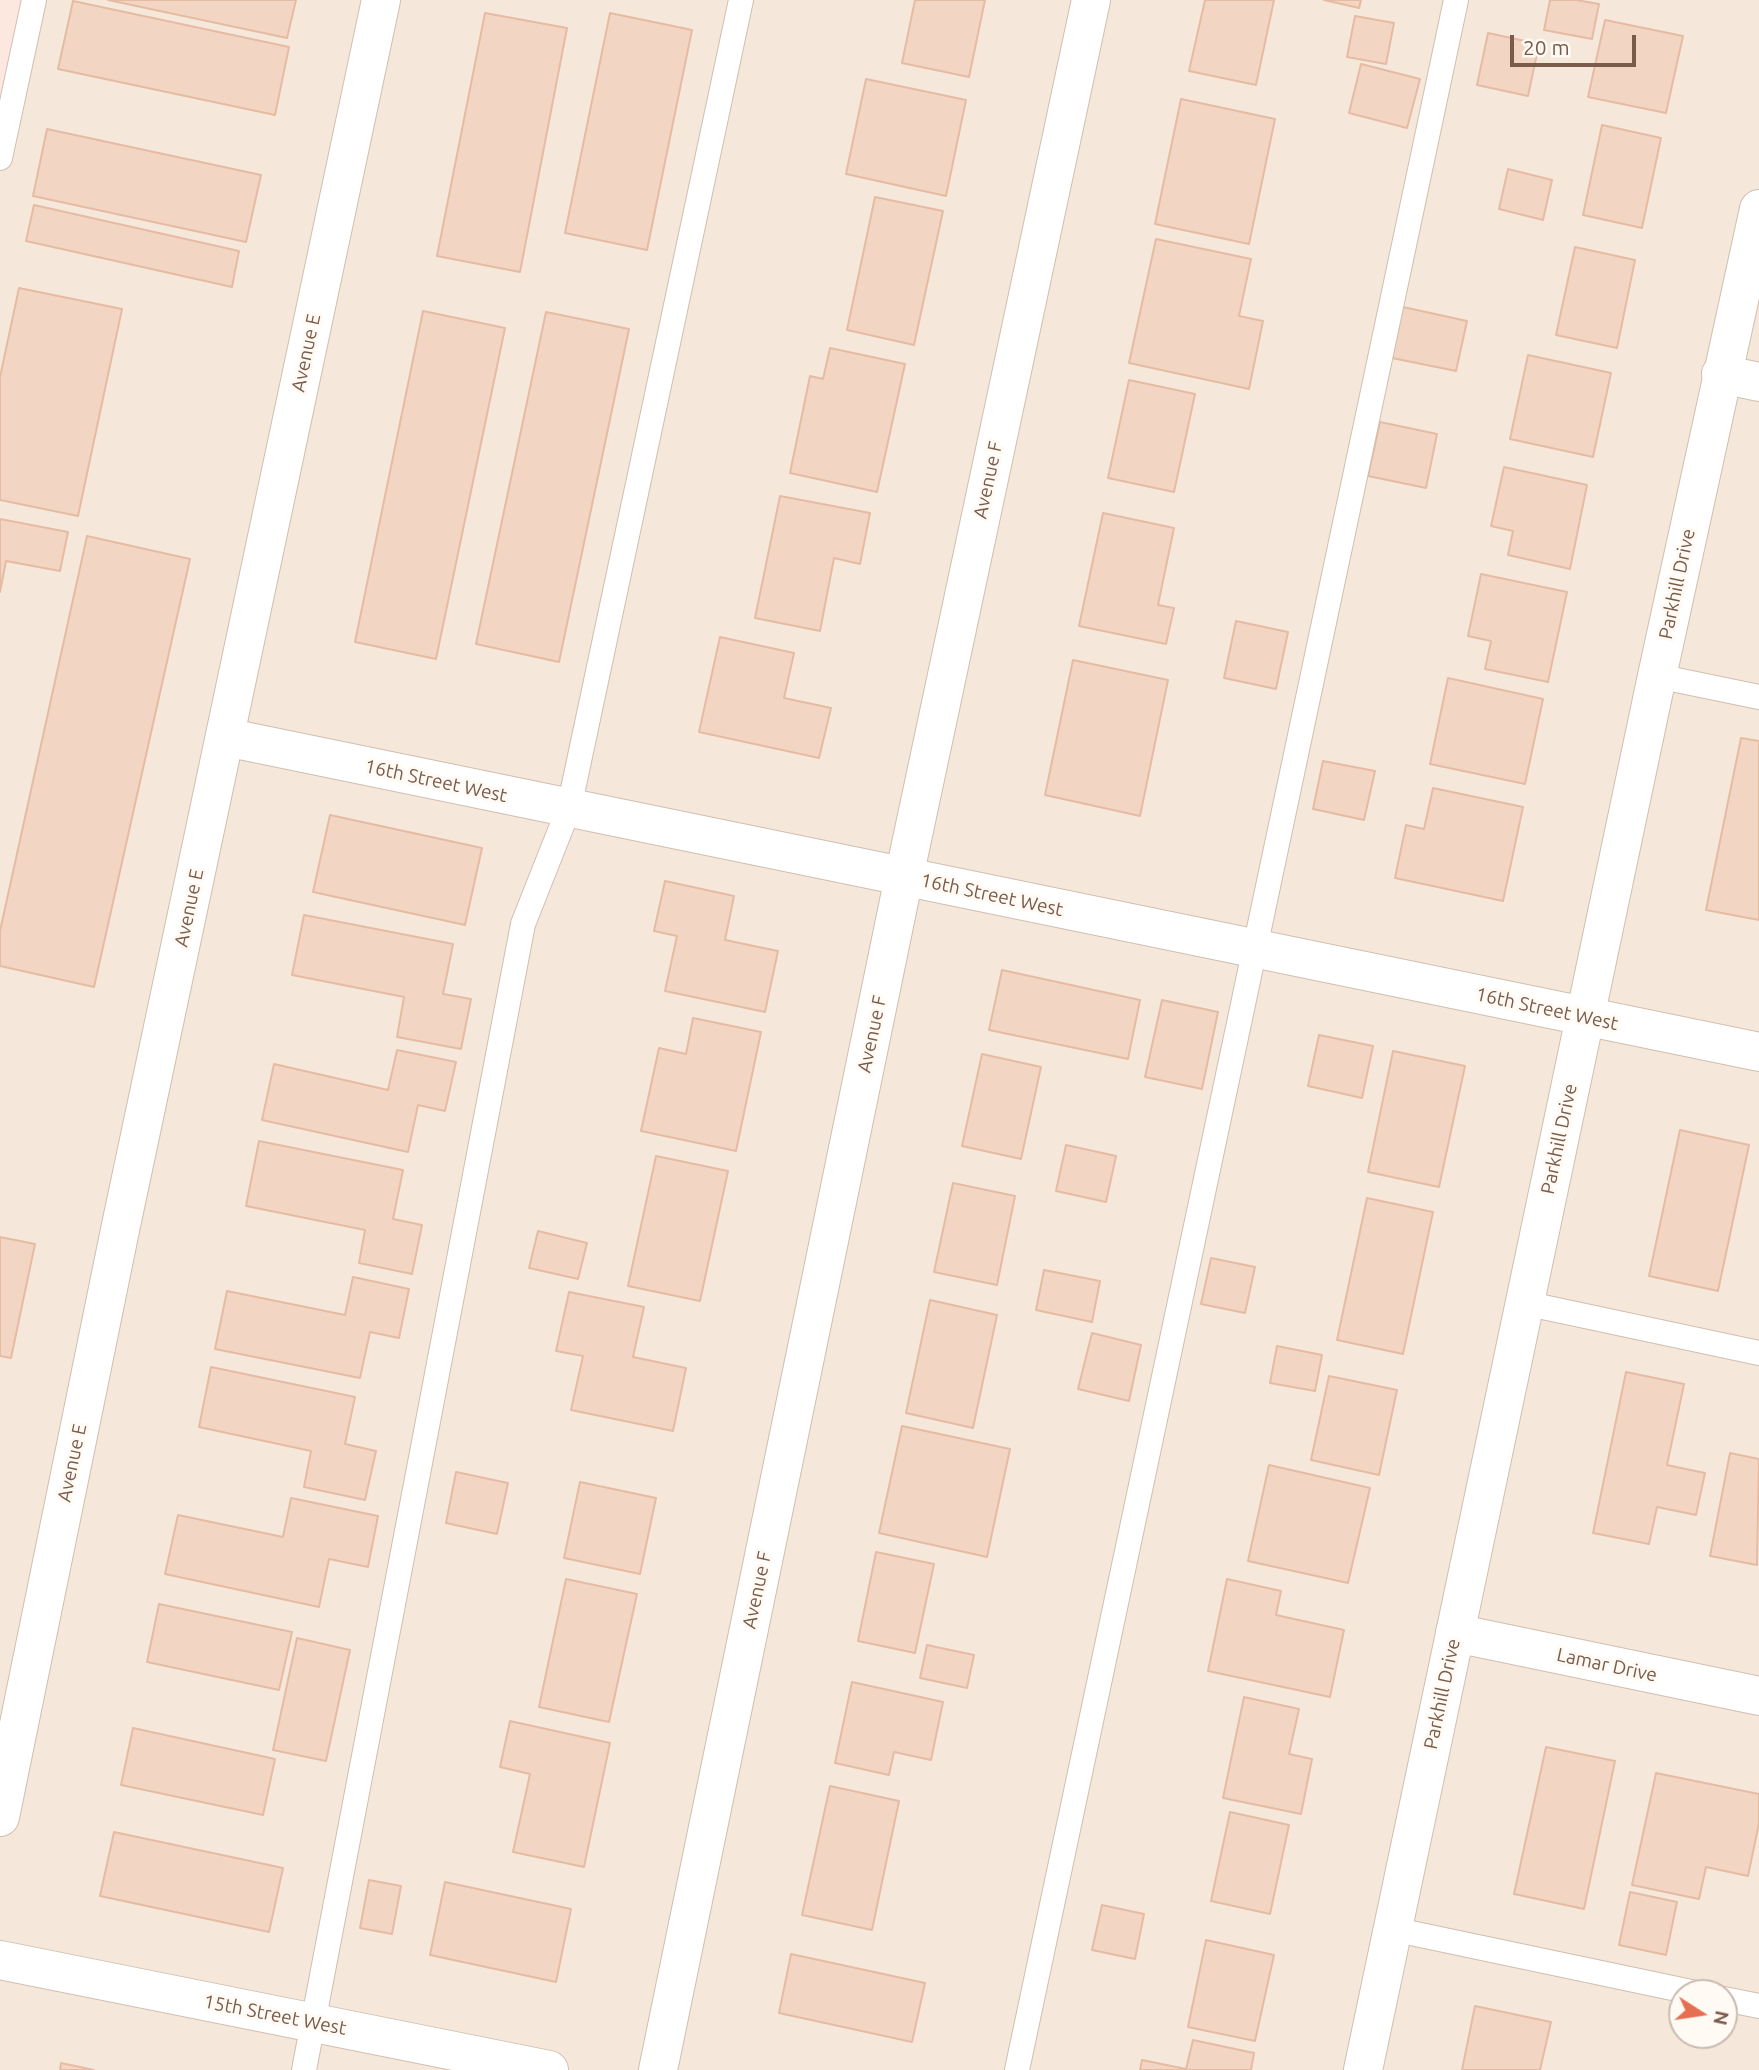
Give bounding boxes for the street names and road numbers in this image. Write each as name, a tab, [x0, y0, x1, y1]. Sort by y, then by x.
street label: Avenue E	[287, 312, 325, 394]
street label: Avenue F	[969, 439, 1007, 521]
street label: Parkhill Drive	[1654, 527, 1700, 641]
street label: 16th Street West	[363, 755, 509, 807]
street label: Avenue E	[170, 867, 208, 949]
street label: 16th Street West	[919, 869, 1065, 921]
street label: 16th Street West	[1474, 983, 1620, 1035]
street label: Avenue F	[853, 993, 891, 1075]
street label: Parkhill Drive	[1536, 1082, 1582, 1196]
street label: Avenue E	[53, 1422, 91, 1504]
street label: Avenue F	[738, 1549, 776, 1631]
street label: Parkhill Drive	[1419, 1637, 1465, 1751]
street label: Lamar Drive	[1555, 1643, 1659, 1687]
street label: 15th Street West	[202, 1990, 348, 2040]

